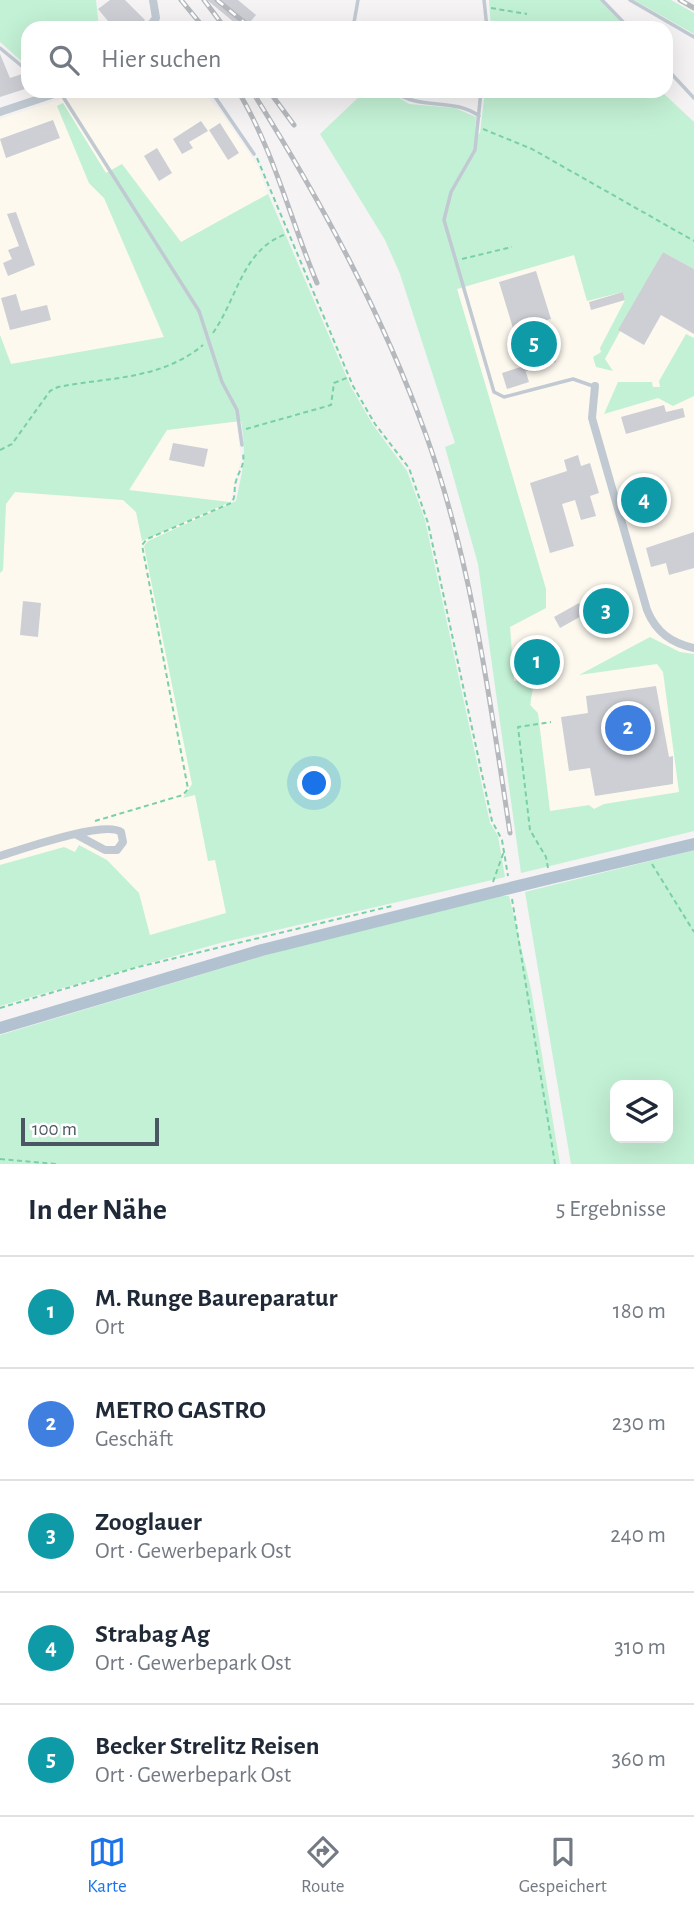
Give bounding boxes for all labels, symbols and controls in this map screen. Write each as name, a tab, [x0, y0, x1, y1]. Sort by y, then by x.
search box	[21, 21, 673, 98]
icon: search	[45, 41, 83, 79]
text: Hier suchen	[101, 46, 222, 72]
pin: 5	[511, 318, 557, 370]
pin: 4	[621, 474, 667, 526]
pin: 3	[583, 585, 629, 637]
pin: 1	[514, 636, 560, 688]
pin: 2	[605, 702, 651, 754]
your location	[297, 766, 331, 800]
map controls	[610, 1080, 673, 1143]
button: layers	[610, 1080, 673, 1143]
scale bar	[21, 1115, 159, 1147]
text: 100 m	[32, 1120, 77, 1139]
text: In der Nähe	[28, 1195, 167, 1225]
text: 5 Ergebnisse	[556, 1198, 666, 1221]
text: M. Runge Baureparatur	[95, 1285, 338, 1311]
text: 1	[47, 1300, 55, 1323]
text: 180 m	[613, 1300, 666, 1323]
text: Ort	[95, 1316, 124, 1339]
text: METRO GASTRO	[95, 1397, 266, 1423]
text: 2	[46, 1412, 56, 1435]
text: 230 m	[612, 1412, 666, 1435]
text: Geschäft	[95, 1428, 173, 1451]
text: Zooglauer	[95, 1509, 202, 1535]
text: 3	[46, 1524, 56, 1547]
text: 240 m	[610, 1524, 666, 1547]
text: Ort · Gewerbepark Ost	[95, 1540, 291, 1563]
text: Strabag Ag	[95, 1621, 210, 1647]
text: 4	[45, 1636, 57, 1659]
text: 310 m	[614, 1636, 666, 1659]
text: Ort · Gewerbepark Ost	[95, 1652, 291, 1675]
text: Becker Strelitz Reisen	[95, 1733, 320, 1759]
text: 5	[46, 1748, 56, 1771]
text: 360 m	[611, 1748, 666, 1771]
text: Ort · Gewerbepark Ost	[95, 1764, 291, 1787]
tab: Karte	[87, 1833, 127, 1898]
tab: Route	[301, 1833, 344, 1898]
tab: Gespeichert	[519, 1833, 607, 1898]

